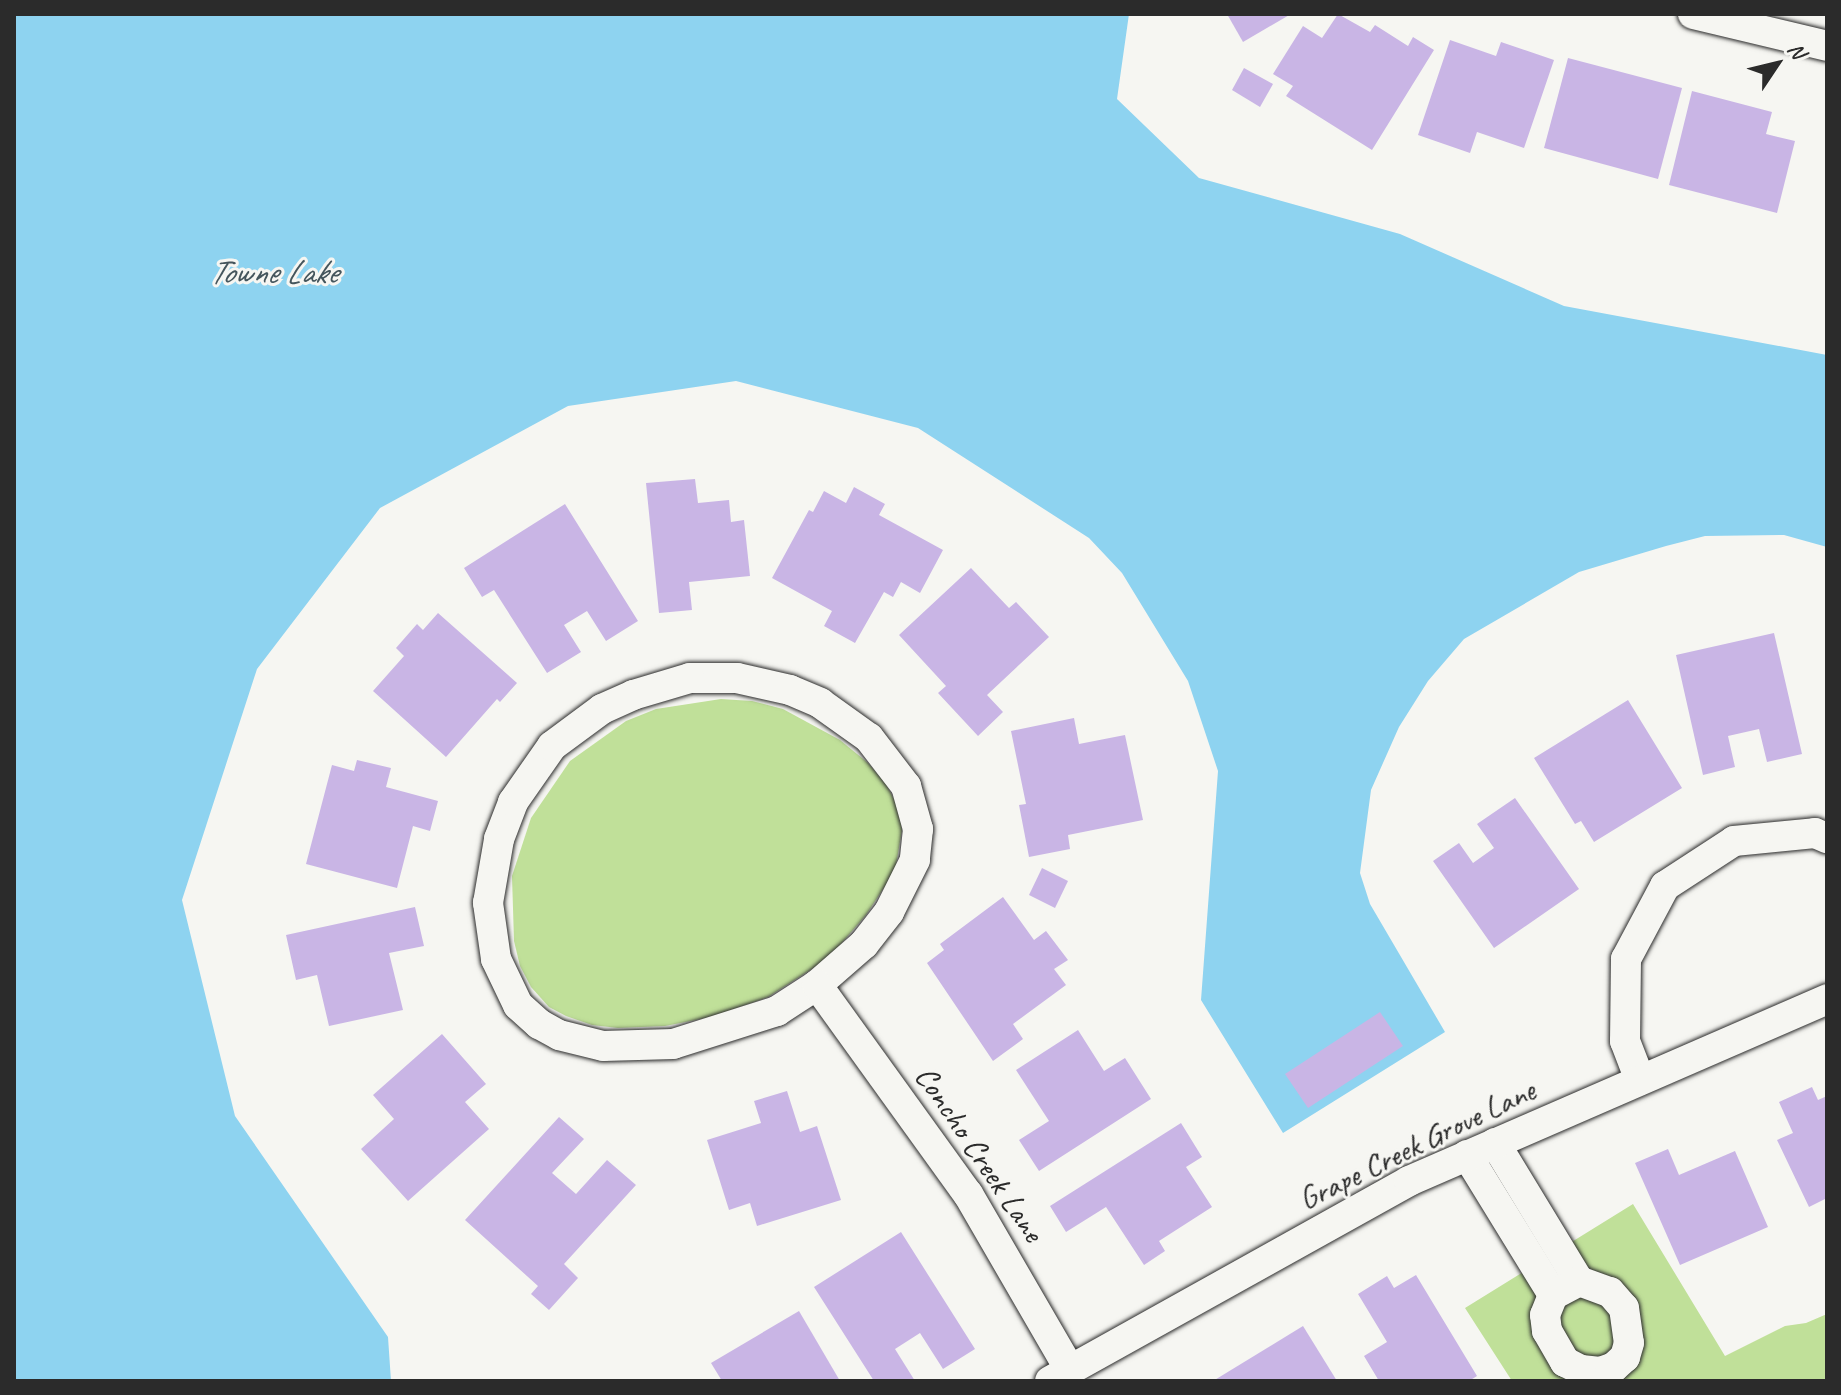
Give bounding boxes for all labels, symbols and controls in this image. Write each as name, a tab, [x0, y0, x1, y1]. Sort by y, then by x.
north arrow	[1737, 24, 1817, 104]
text: N	[1781, 37, 1812, 64]
water label: Towne Lake	[208, 252, 338, 292]
street label: Concho Creek Lane	[906, 1058, 1052, 1250]
street label: Grape Creek Grove Lane	[1293, 1071, 1541, 1219]

